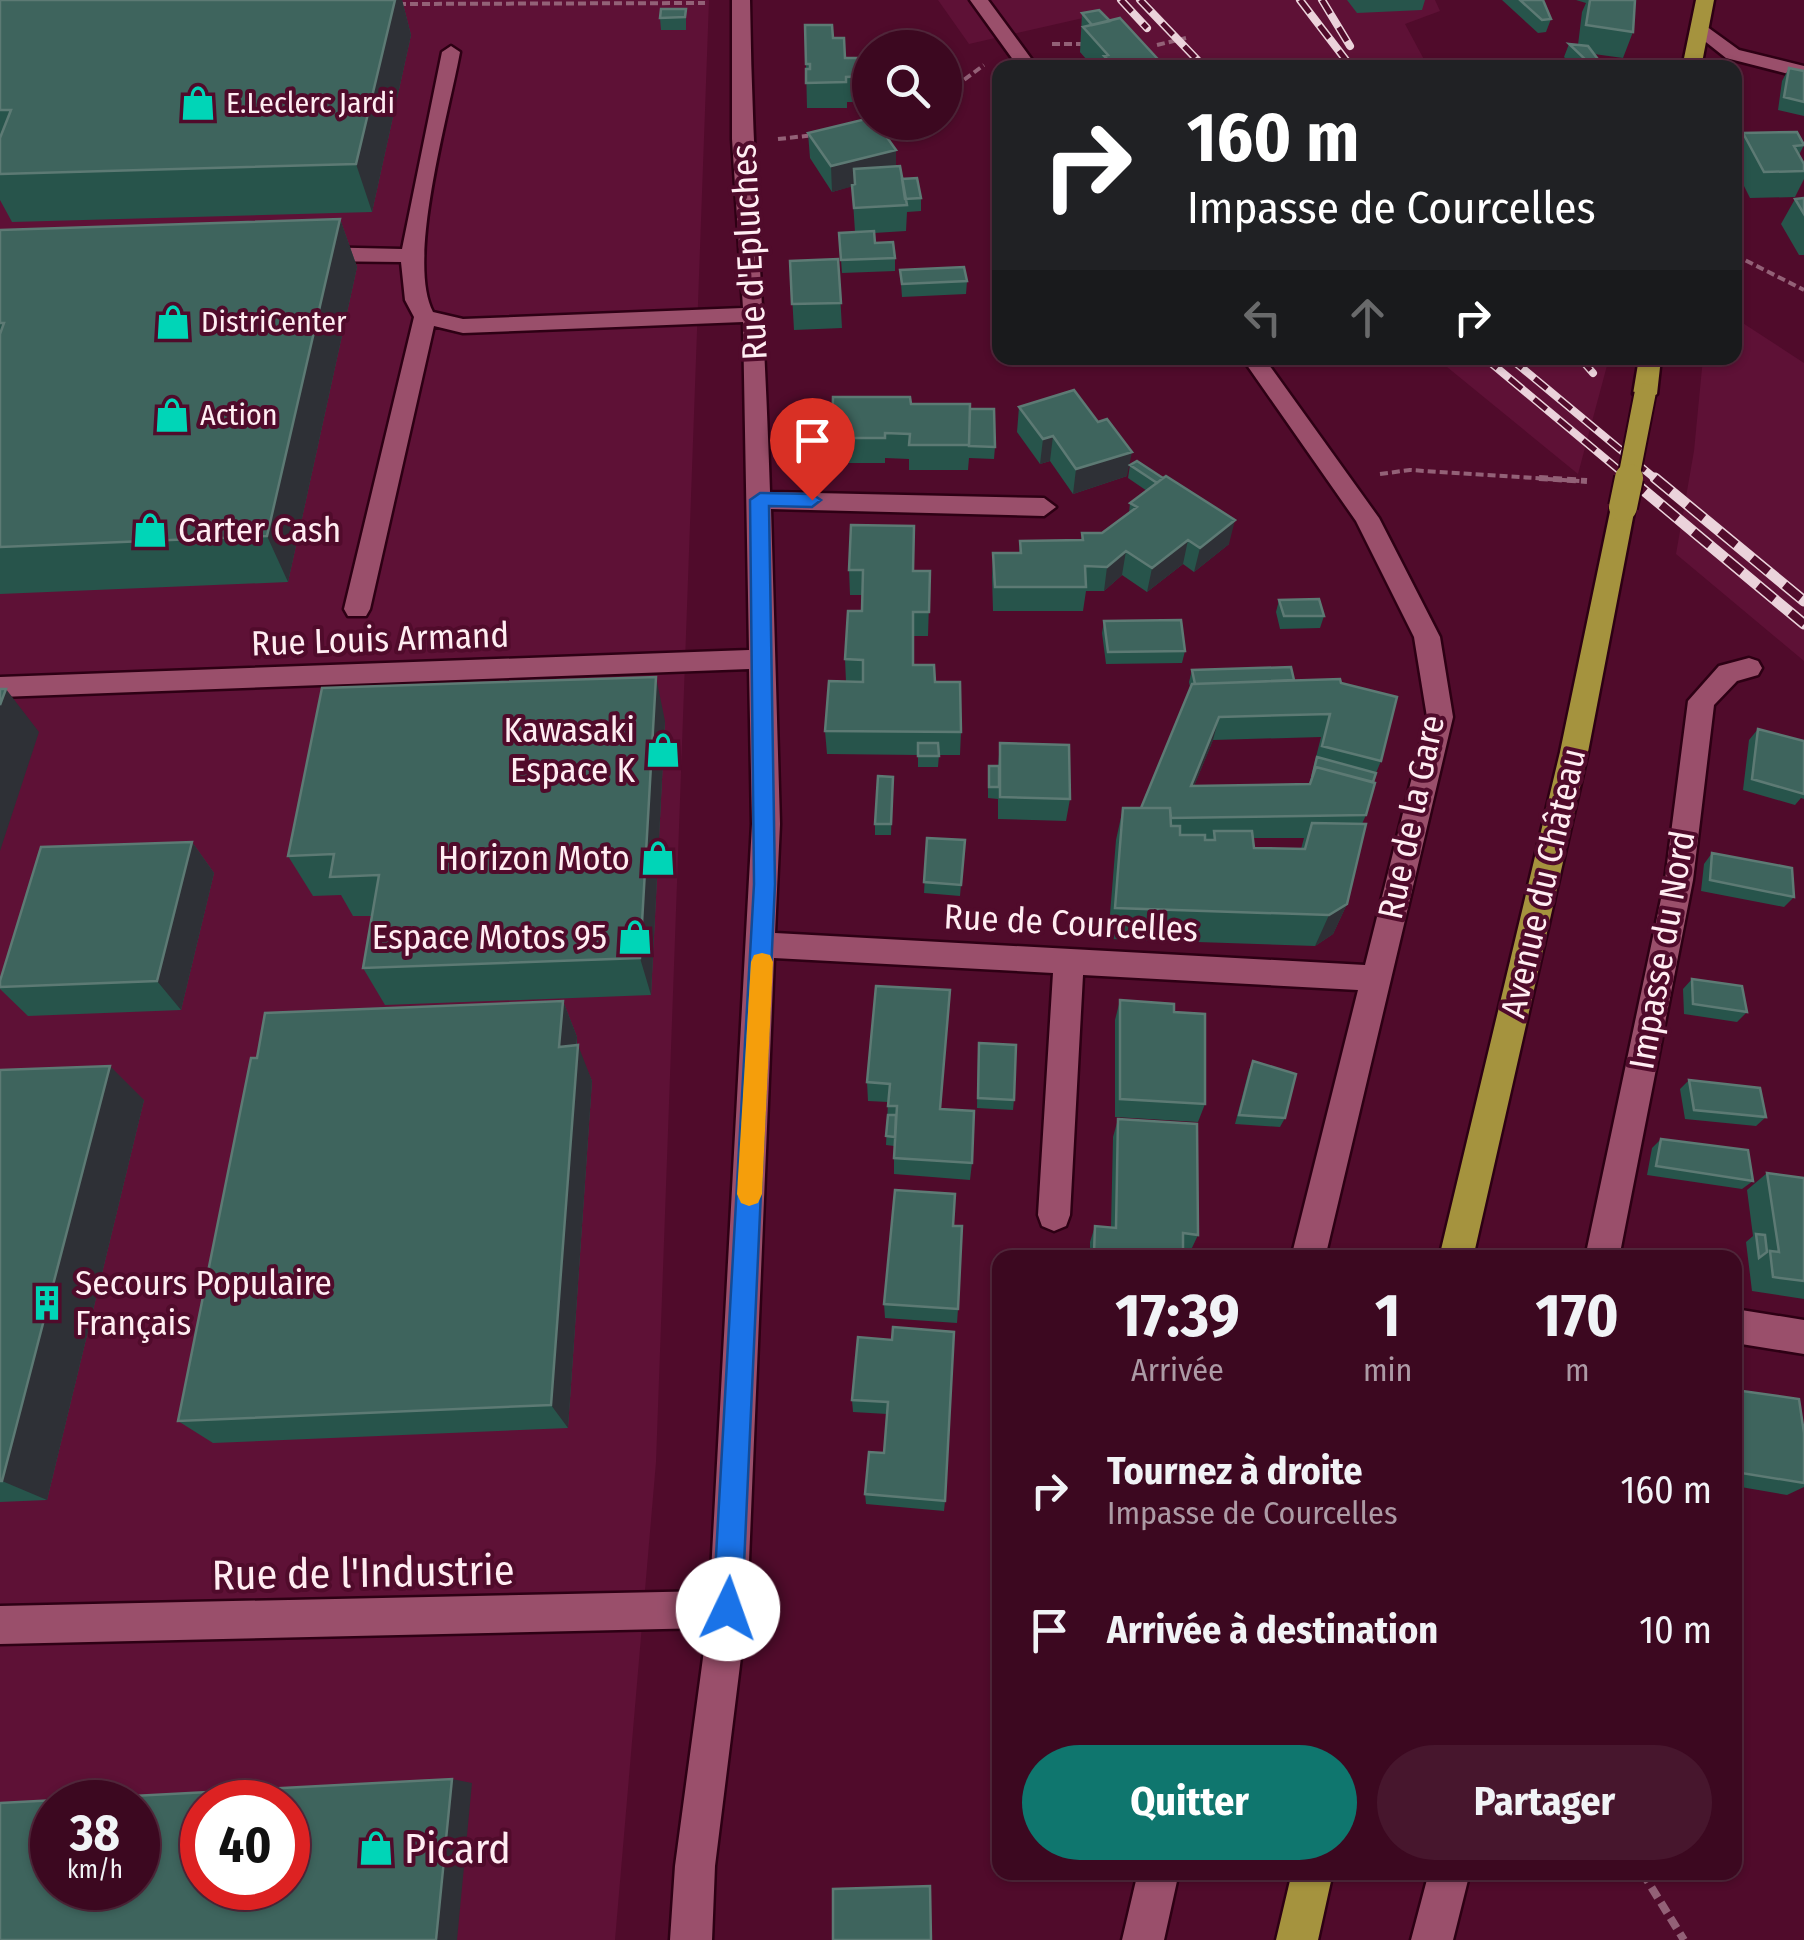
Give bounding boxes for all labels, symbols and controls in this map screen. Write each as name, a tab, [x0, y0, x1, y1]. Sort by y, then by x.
map controls	[852, 30, 962, 140]
button: search	[852, 30, 962, 140]
shop icon: E.Leclerc Jardi	[179, 84, 217, 122]
place label: E.Leclerc Jardi	[226, 85, 395, 121]
text: 160 m	[1187, 96, 1359, 180]
icon: right	[1022, 100, 1152, 230]
street label: Rue d'Epluches	[722, 143, 776, 361]
text: Impasse de Courcelles	[1187, 181, 1596, 235]
icon: left	[1235, 290, 1290, 345]
icon: ahead	[1340, 290, 1395, 345]
icon: right	[1445, 290, 1500, 345]
shop icon: DistriCenter	[154, 303, 192, 341]
place label: DistriCenter	[201, 304, 347, 340]
shop icon: Action	[153, 396, 191, 434]
place label: Action	[200, 397, 278, 433]
pin	[770, 398, 855, 501]
icon: arrive	[785, 413, 840, 468]
place label: Carter Cash	[178, 509, 341, 551]
shop icon: Carter Cash	[131, 511, 169, 549]
street label: Rue Louis Armand	[250, 614, 510, 664]
place label: Kawasaki Espace K	[503, 709, 635, 791]
street label: Rue de la Gare	[1369, 711, 1453, 923]
shop icon: Kawasaki Espace K	[644, 731, 682, 769]
street label: Avenue du Château	[1492, 744, 1594, 1022]
street label: Impasse du Nord	[1620, 828, 1704, 1072]
place label: Horizon Moto	[438, 837, 630, 879]
shop icon: Horizon Moto	[639, 839, 677, 877]
street label: Rue de Courcelles	[943, 895, 1199, 951]
place label: Espace Motos 95	[372, 916, 607, 958]
shop icon: Espace Motos 95	[616, 918, 654, 956]
place label: Secours Populaire Français	[75, 1262, 332, 1344]
text: 17:39	[1115, 1280, 1240, 1352]
text: 1	[1375, 1280, 1400, 1352]
text: 170	[1536, 1280, 1619, 1352]
building icon: Secours Populaire Français	[28, 1284, 66, 1322]
text: Arrivée	[1131, 1351, 1224, 1389]
text: min	[1363, 1351, 1412, 1389]
text: m	[1565, 1351, 1590, 1389]
text: Tournez à droite	[1107, 1448, 1363, 1494]
icon: right	[1022, 1463, 1077, 1518]
text: 160 m	[1620, 1467, 1712, 1513]
text: Impasse de Courcelles	[1107, 1494, 1398, 1532]
street label: Rue de l'Industrie	[211, 1545, 515, 1601]
position arrow	[676, 1557, 780, 1661]
icon: arrive	[1022, 1603, 1077, 1658]
text: Arrivée à destination	[1107, 1607, 1438, 1653]
text: 10 m	[1639, 1607, 1712, 1653]
button: Quitter	[1022, 1745, 1357, 1860]
button: Partager	[1377, 1745, 1712, 1860]
speed limit sign: 40	[180, 1780, 310, 1910]
text: 38	[70, 1803, 120, 1863]
place label: Picard	[404, 1824, 511, 1874]
shop icon: Picard	[357, 1829, 395, 1867]
text: km/h	[67, 1855, 123, 1885]

